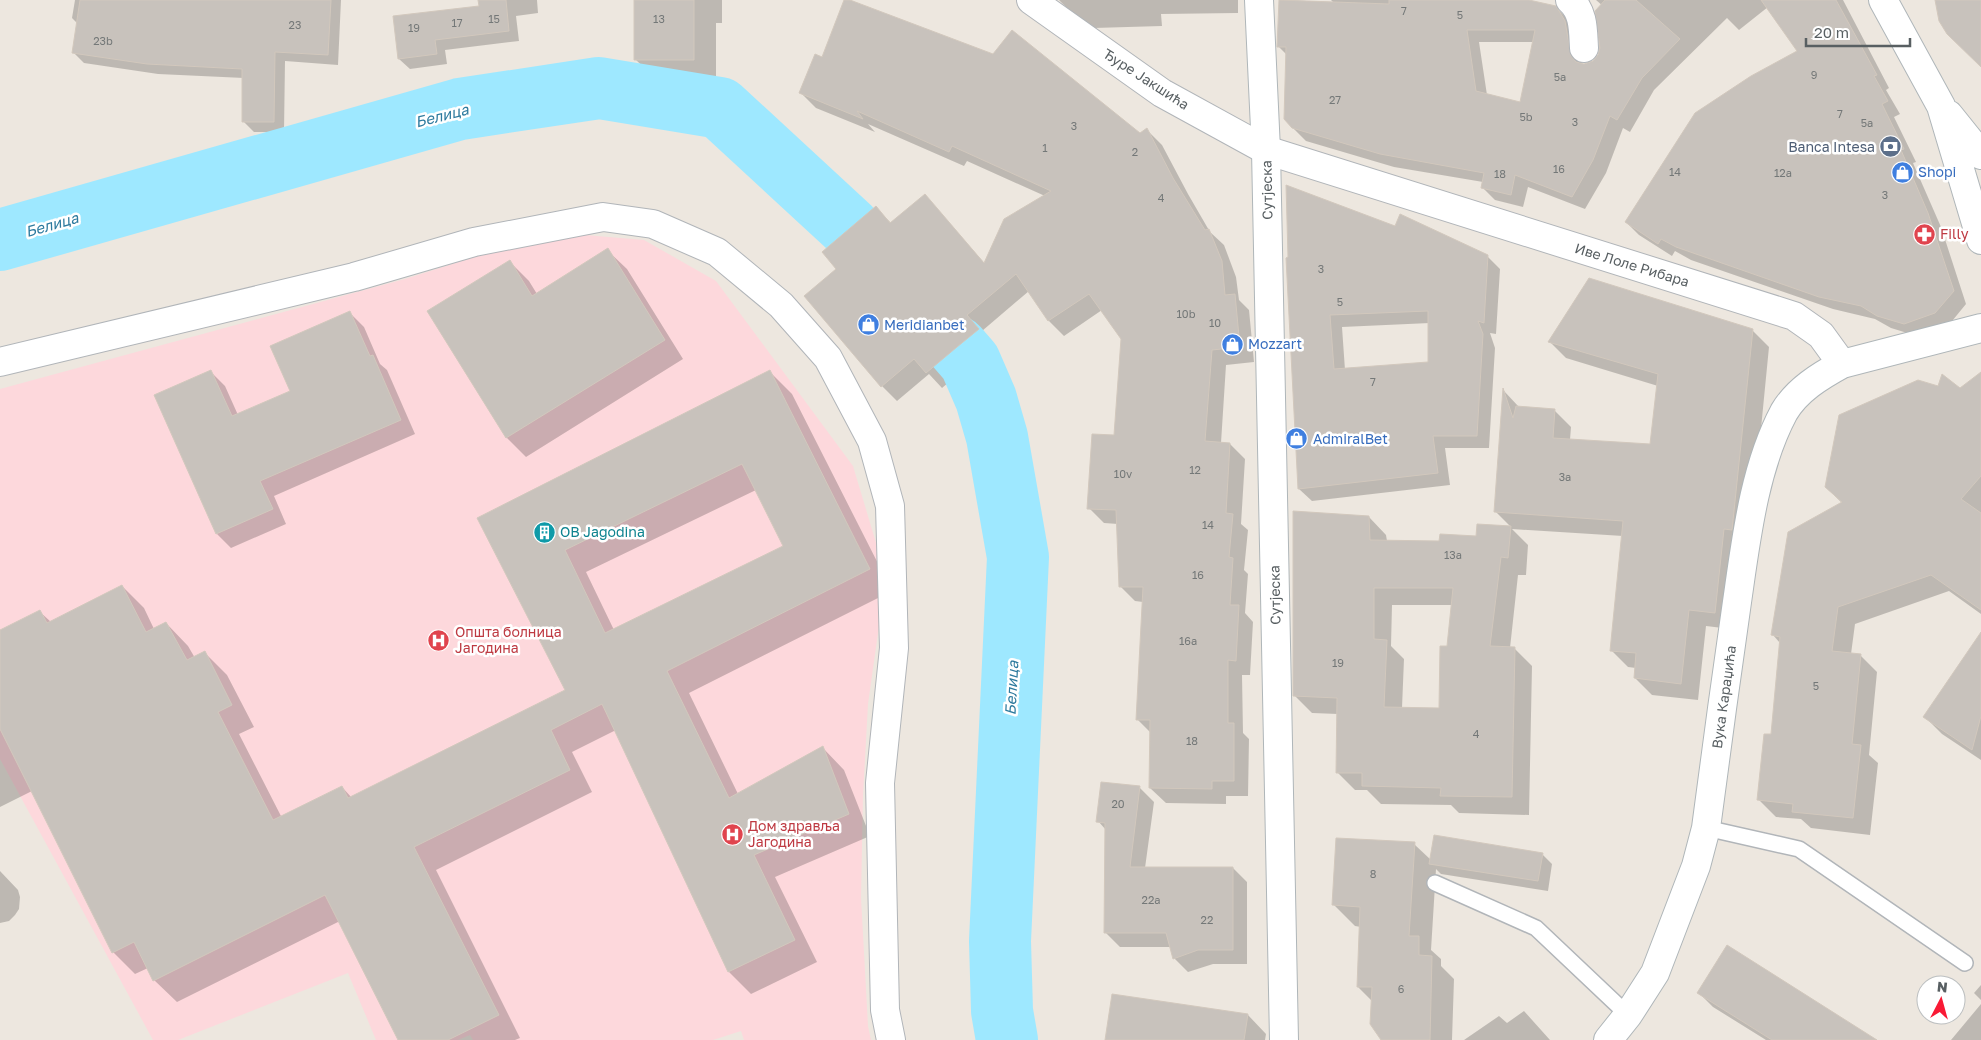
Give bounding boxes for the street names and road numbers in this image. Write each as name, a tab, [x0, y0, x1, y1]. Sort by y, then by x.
street label: Ђуре Јакшића	[1100, 44, 1193, 113]
street label: Сутјеска	[1257, 160, 1276, 220]
street label: Иве Лоле Рибара	[1573, 239, 1691, 290]
street label: Сутјеска	[1265, 565, 1284, 625]
street label: Вука Караџића	[1708, 644, 1739, 750]

